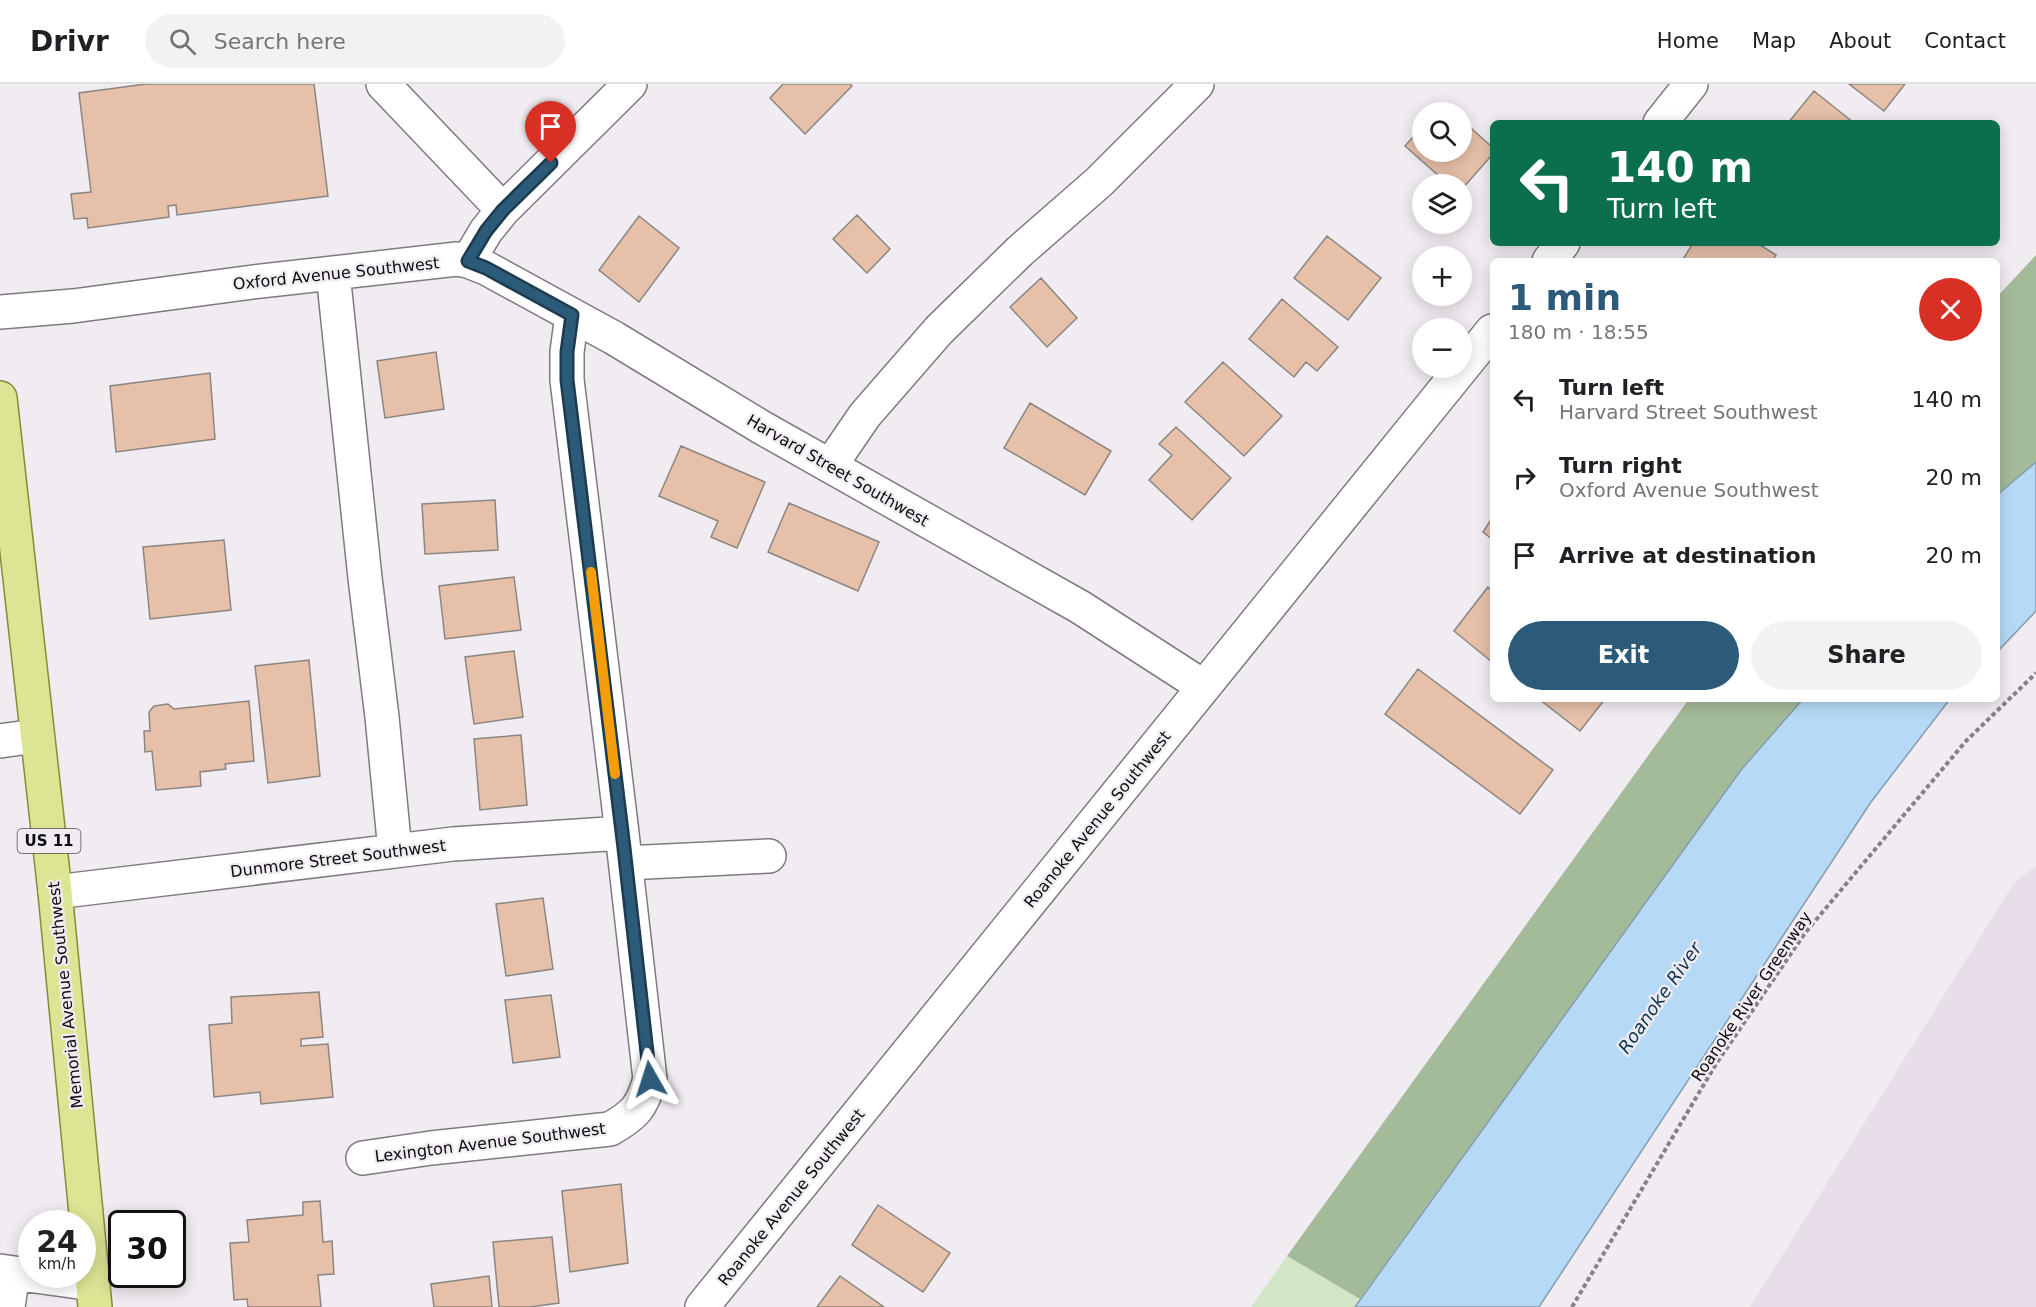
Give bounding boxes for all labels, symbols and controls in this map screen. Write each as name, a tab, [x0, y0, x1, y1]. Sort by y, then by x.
search box	[145, 14, 565, 68]
text: Drivr	[30, 25, 109, 58]
icon: search	[166, 25, 199, 58]
text: Search here	[214, 29, 346, 54]
text: Home	[1657, 29, 1719, 53]
text: Map	[1752, 29, 1796, 53]
text: About	[1829, 29, 1891, 53]
text: Contact	[1924, 29, 2006, 53]
pin	[525, 101, 576, 163]
map controls	[1412, 102, 1472, 378]
button: search	[1412, 102, 1472, 162]
icon: arrive	[534, 110, 567, 143]
text: 140 m	[1607, 143, 1753, 192]
icon: left	[1508, 144, 1586, 222]
button: layers	[1412, 174, 1472, 234]
text: Turn left	[1607, 193, 1717, 224]
button: +	[1412, 246, 1472, 306]
street label: Oxford Avenue Southwest	[232, 253, 440, 294]
text: 1 min	[1508, 277, 1621, 318]
button: close	[1919, 278, 1982, 341]
button: −	[1412, 318, 1472, 378]
text: 180 m · 18:55	[1508, 320, 1649, 344]
text: Turn left	[1559, 375, 1664, 400]
icon: left	[1508, 383, 1541, 416]
text: 140 m	[1912, 387, 1982, 412]
text: Harvard Street Southwest	[1559, 400, 1818, 424]
street label: Harvard Street Southwest	[743, 410, 932, 530]
text: Turn right	[1559, 453, 1682, 478]
icon: right	[1508, 461, 1541, 494]
text: 20 m	[1926, 465, 1982, 490]
text: Oxford Avenue Southwest	[1559, 478, 1819, 502]
icon: arrive	[1508, 539, 1541, 572]
text: Arrive at destination	[1559, 543, 1816, 568]
text: 20 m	[1926, 543, 1982, 568]
button: Exit	[1508, 621, 1739, 690]
button: Share	[1751, 621, 1982, 690]
street label: Roanoke Avenue Southwest	[1020, 727, 1175, 912]
road number: US 11	[17, 829, 80, 853]
street label: Dunmore Street Southwest	[229, 836, 447, 881]
street label: Memorial Avenue Southwest	[44, 881, 87, 1109]
street label: Roanoke River Greenway	[1687, 908, 1815, 1085]
water label: Roanoke River	[1613, 937, 1707, 1057]
position arrow	[618, 1047, 682, 1111]
street label: Roanoke Avenue Southwest	[714, 1105, 869, 1290]
street label: Lexington Avenue Southwest	[374, 1119, 606, 1166]
speed limit sign: 30	[108, 1210, 186, 1288]
text: 24	[36, 1224, 78, 1259]
text: km/h	[38, 1255, 76, 1273]

